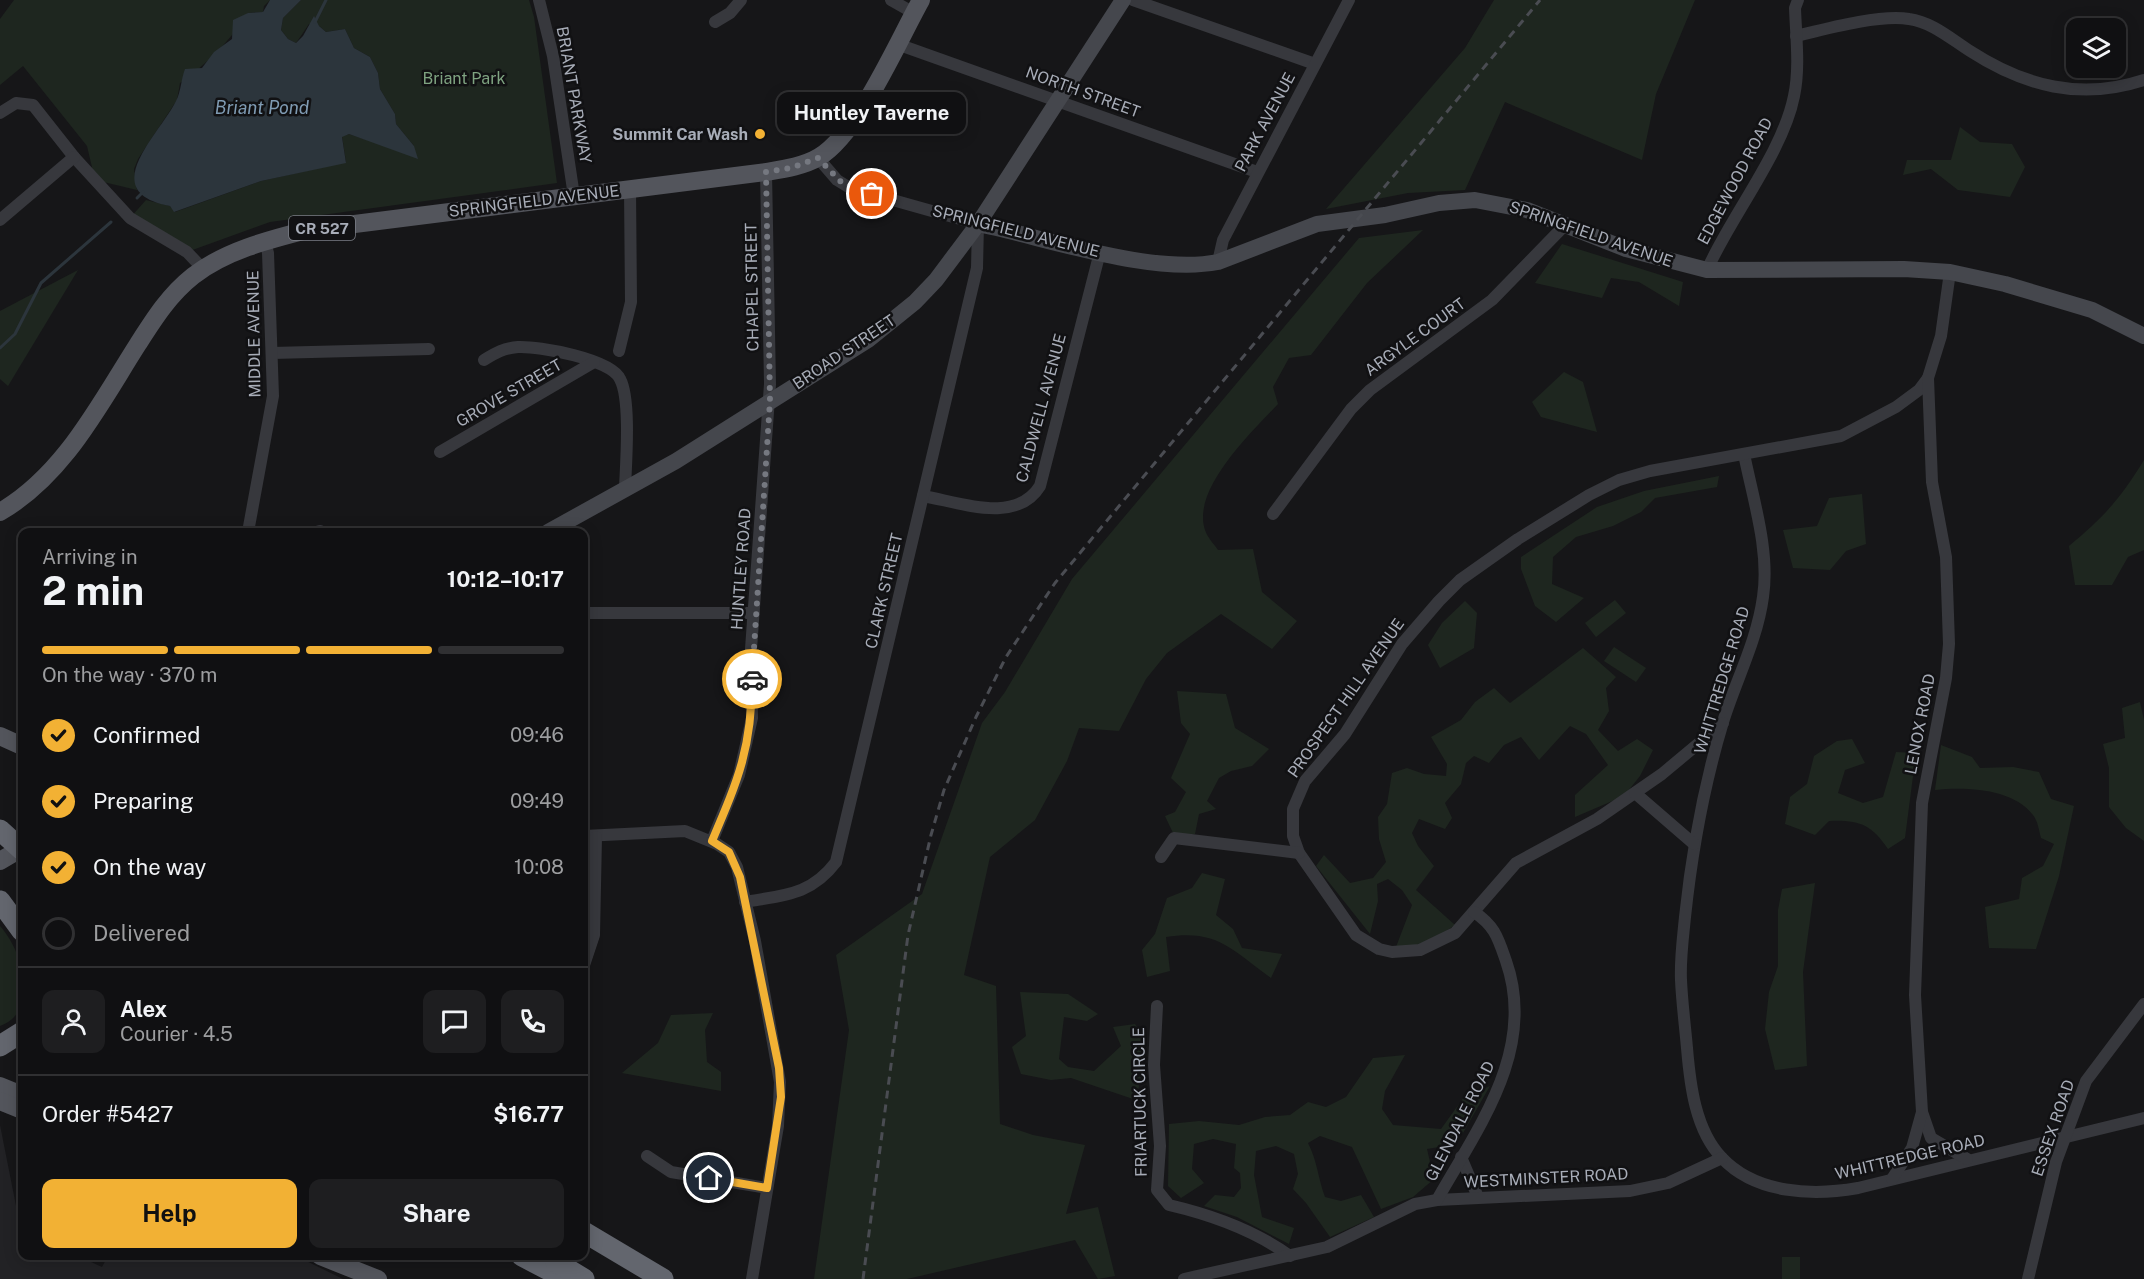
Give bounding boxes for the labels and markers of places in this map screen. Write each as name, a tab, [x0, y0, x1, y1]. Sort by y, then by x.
callout: Huntley Taverne	[778, 92, 966, 134]
place label: Summit Car Wash	[612, 125, 748, 144]
marker: Summit Car Wash	[753, 127, 767, 141]
pin	[846, 168, 897, 219]
pin	[683, 1152, 734, 1203]

